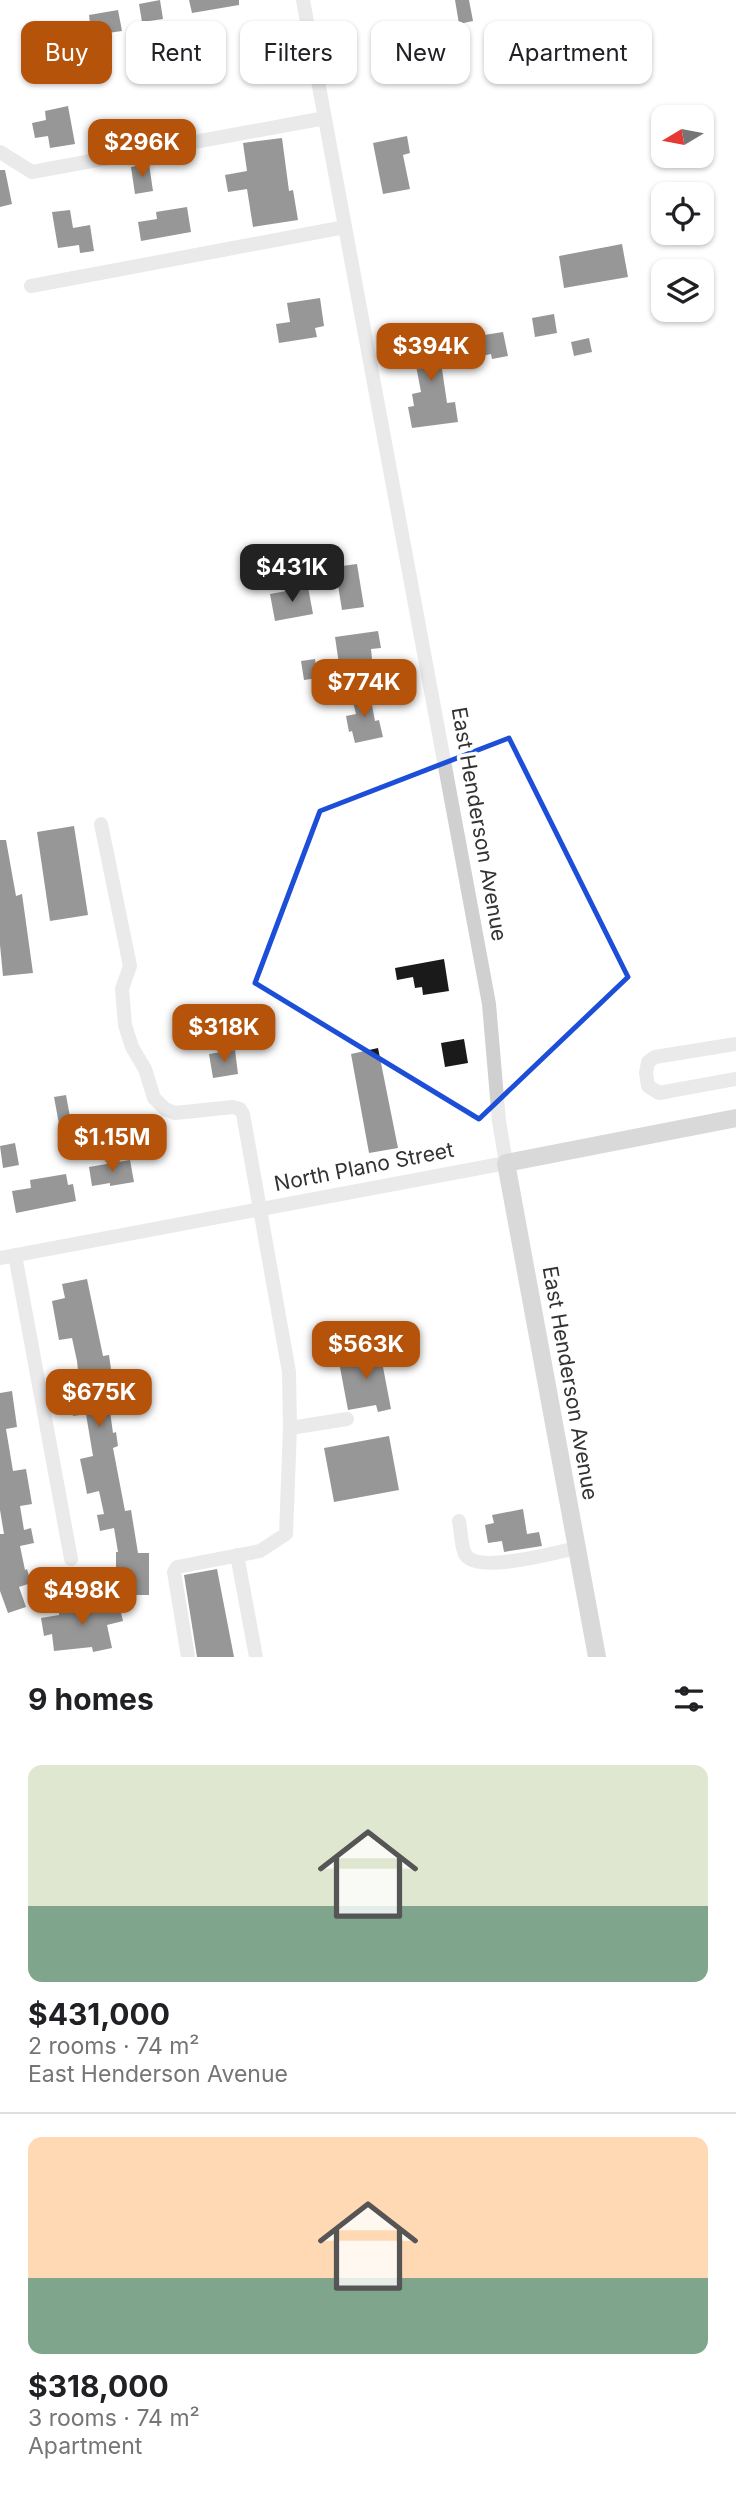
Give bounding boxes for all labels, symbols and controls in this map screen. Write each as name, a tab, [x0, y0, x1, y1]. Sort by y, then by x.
chip: Buy	[21, 21, 112, 84]
chip: Rent	[126, 21, 226, 84]
chip: Filters	[240, 21, 357, 84]
chip: New	[371, 21, 470, 84]
chip: Apartment	[484, 21, 652, 84]
north arrow	[651, 105, 714, 168]
map controls	[651, 105, 714, 322]
pin: $296K	[93, 120, 191, 179]
text: $296K	[104, 128, 180, 156]
button: locate	[651, 182, 714, 245]
button: layers	[651, 259, 714, 322]
pin: $394K	[382, 324, 480, 383]
text: $394K	[393, 332, 469, 360]
pin: $431K	[243, 544, 341, 604]
text: $431K	[256, 553, 328, 581]
pin: $774K	[315, 660, 413, 719]
text: $774K	[327, 668, 401, 696]
street label: East Henderson Avenue	[447, 705, 512, 943]
pin: $318K	[175, 1004, 273, 1064]
text: $318K	[188, 1013, 260, 1041]
pin: $1.15M	[55, 1114, 169, 1174]
text: $1.15M	[74, 1123, 150, 1151]
street label: North Plano Street	[272, 1137, 456, 1196]
street label: East Henderson Avenue	[538, 1264, 603, 1502]
pin: $563K	[317, 1322, 415, 1381]
text: $563K	[328, 1330, 404, 1358]
pin: $675K	[50, 1370, 148, 1429]
text: $675K	[62, 1378, 136, 1406]
pin: $498K	[33, 1568, 131, 1627]
text: $498K	[43, 1576, 121, 1604]
icon: filters	[670, 1680, 708, 1718]
text: 9 homes	[28, 1681, 154, 1717]
icon: home	[305, 1811, 431, 1937]
text: $431,000	[28, 1996, 170, 2032]
text: 2 rooms · 74 m²	[28, 2032, 200, 2060]
text: East Henderson Avenue	[28, 2060, 288, 2088]
icon: home	[305, 2183, 431, 2309]
text: $318,000	[28, 2368, 169, 2404]
text: 3 rooms · 74 m²	[28, 2404, 200, 2432]
text: Apartment	[28, 2432, 142, 2460]

